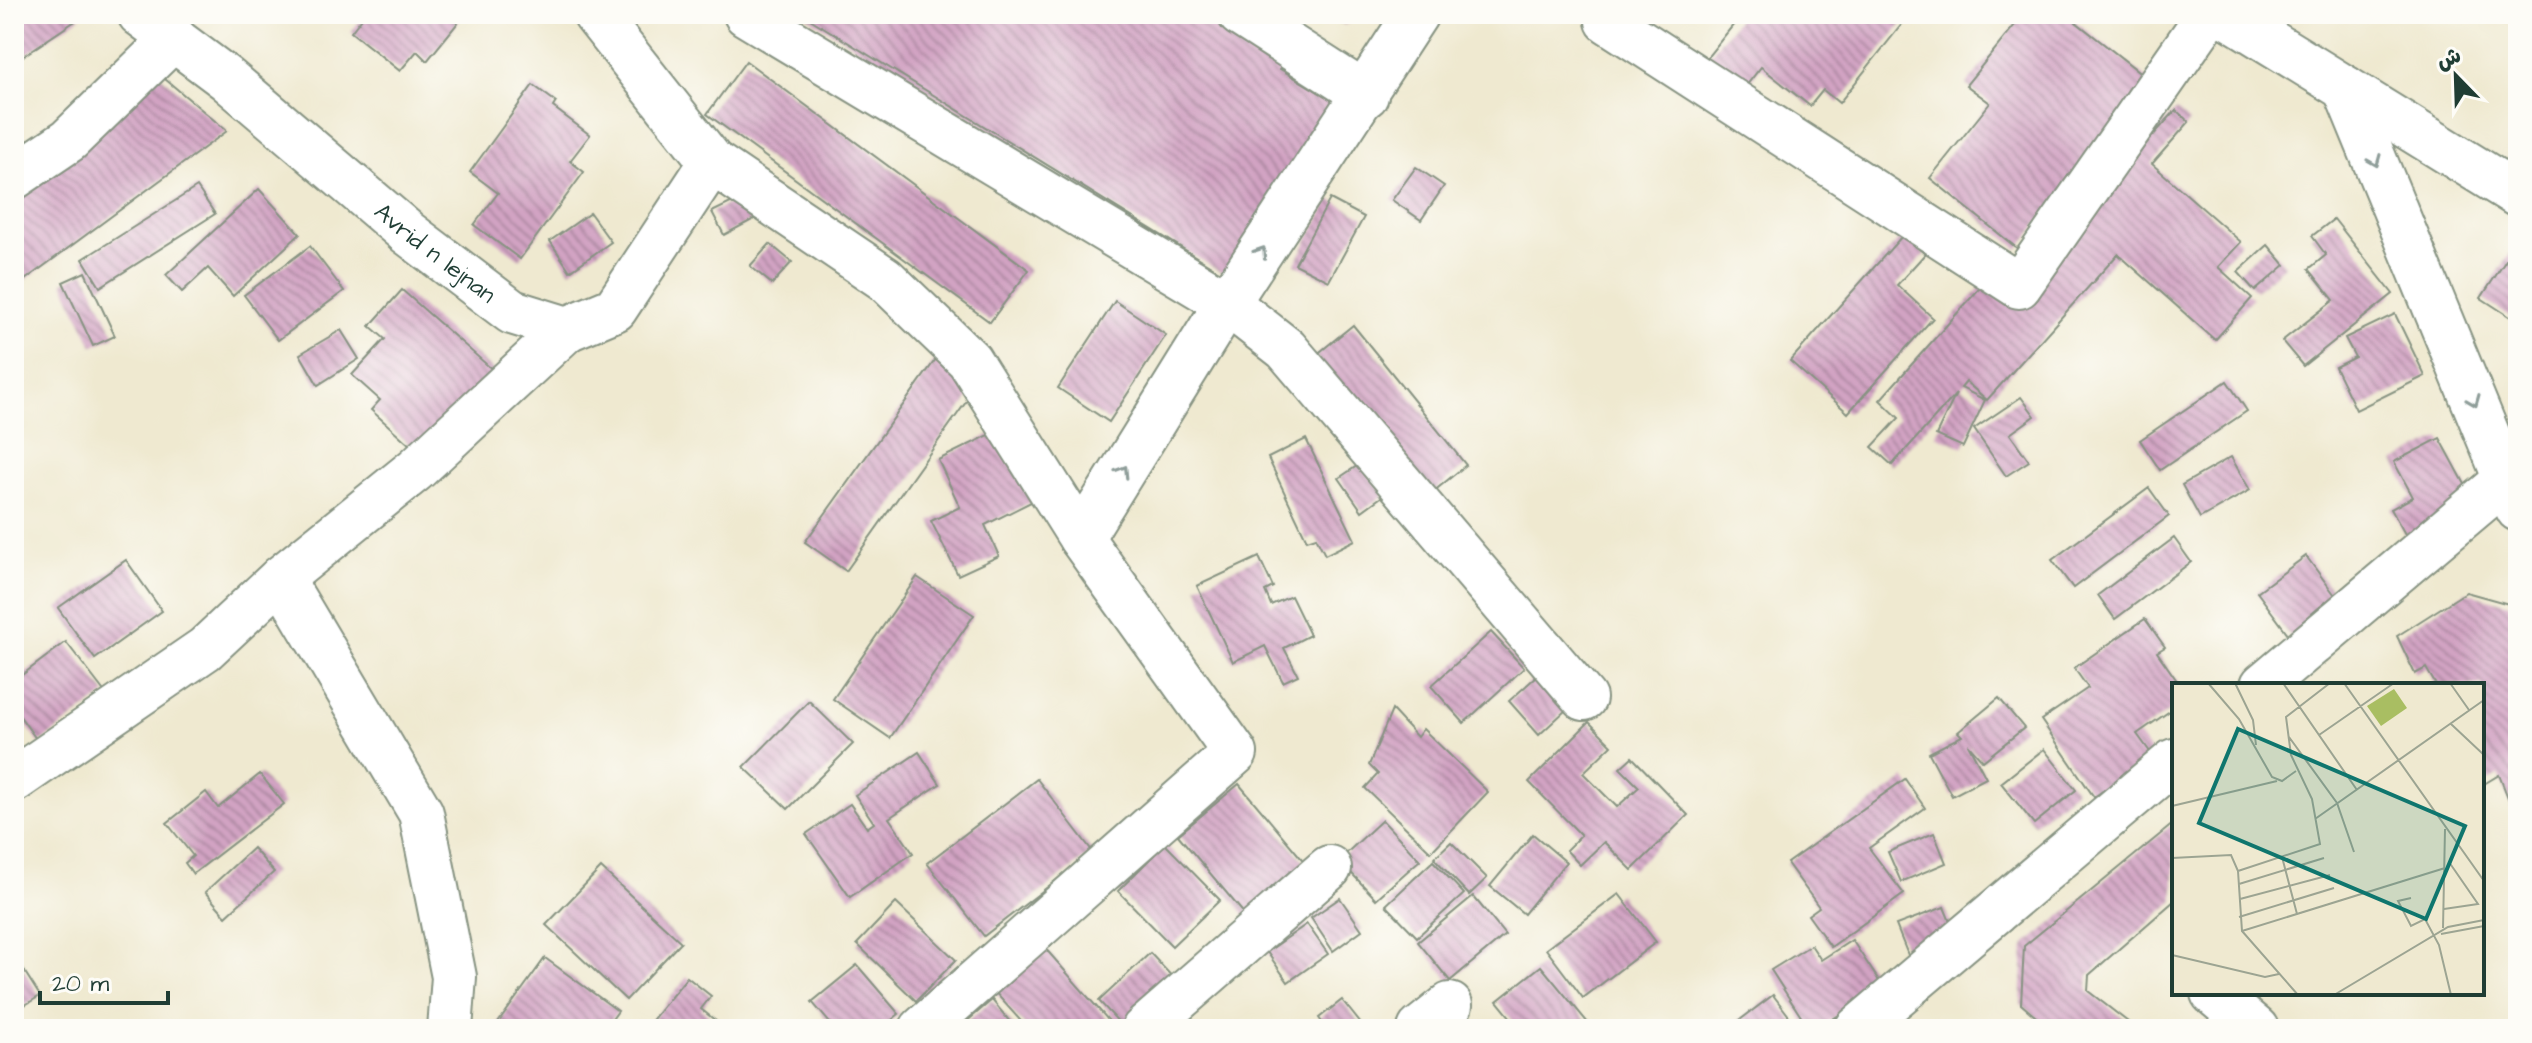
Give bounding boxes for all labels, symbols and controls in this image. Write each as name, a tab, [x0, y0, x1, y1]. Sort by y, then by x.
north arrow	[2416, 36, 2496, 116]
text: ش	[2432, 40, 2466, 78]
one-way arrow	[2365, 153, 2382, 167]
street label: Avrid n lejnan	[367, 196, 502, 312]
one-way arrow	[1252, 246, 1267, 260]
one-way arrow	[2464, 393, 2481, 407]
one-way arrow	[1113, 465, 1128, 480]
inset map	[2172, 683, 2484, 995]
scale bar	[40, 955, 168, 1005]
text: 20 m	[52, 967, 109, 1001]

